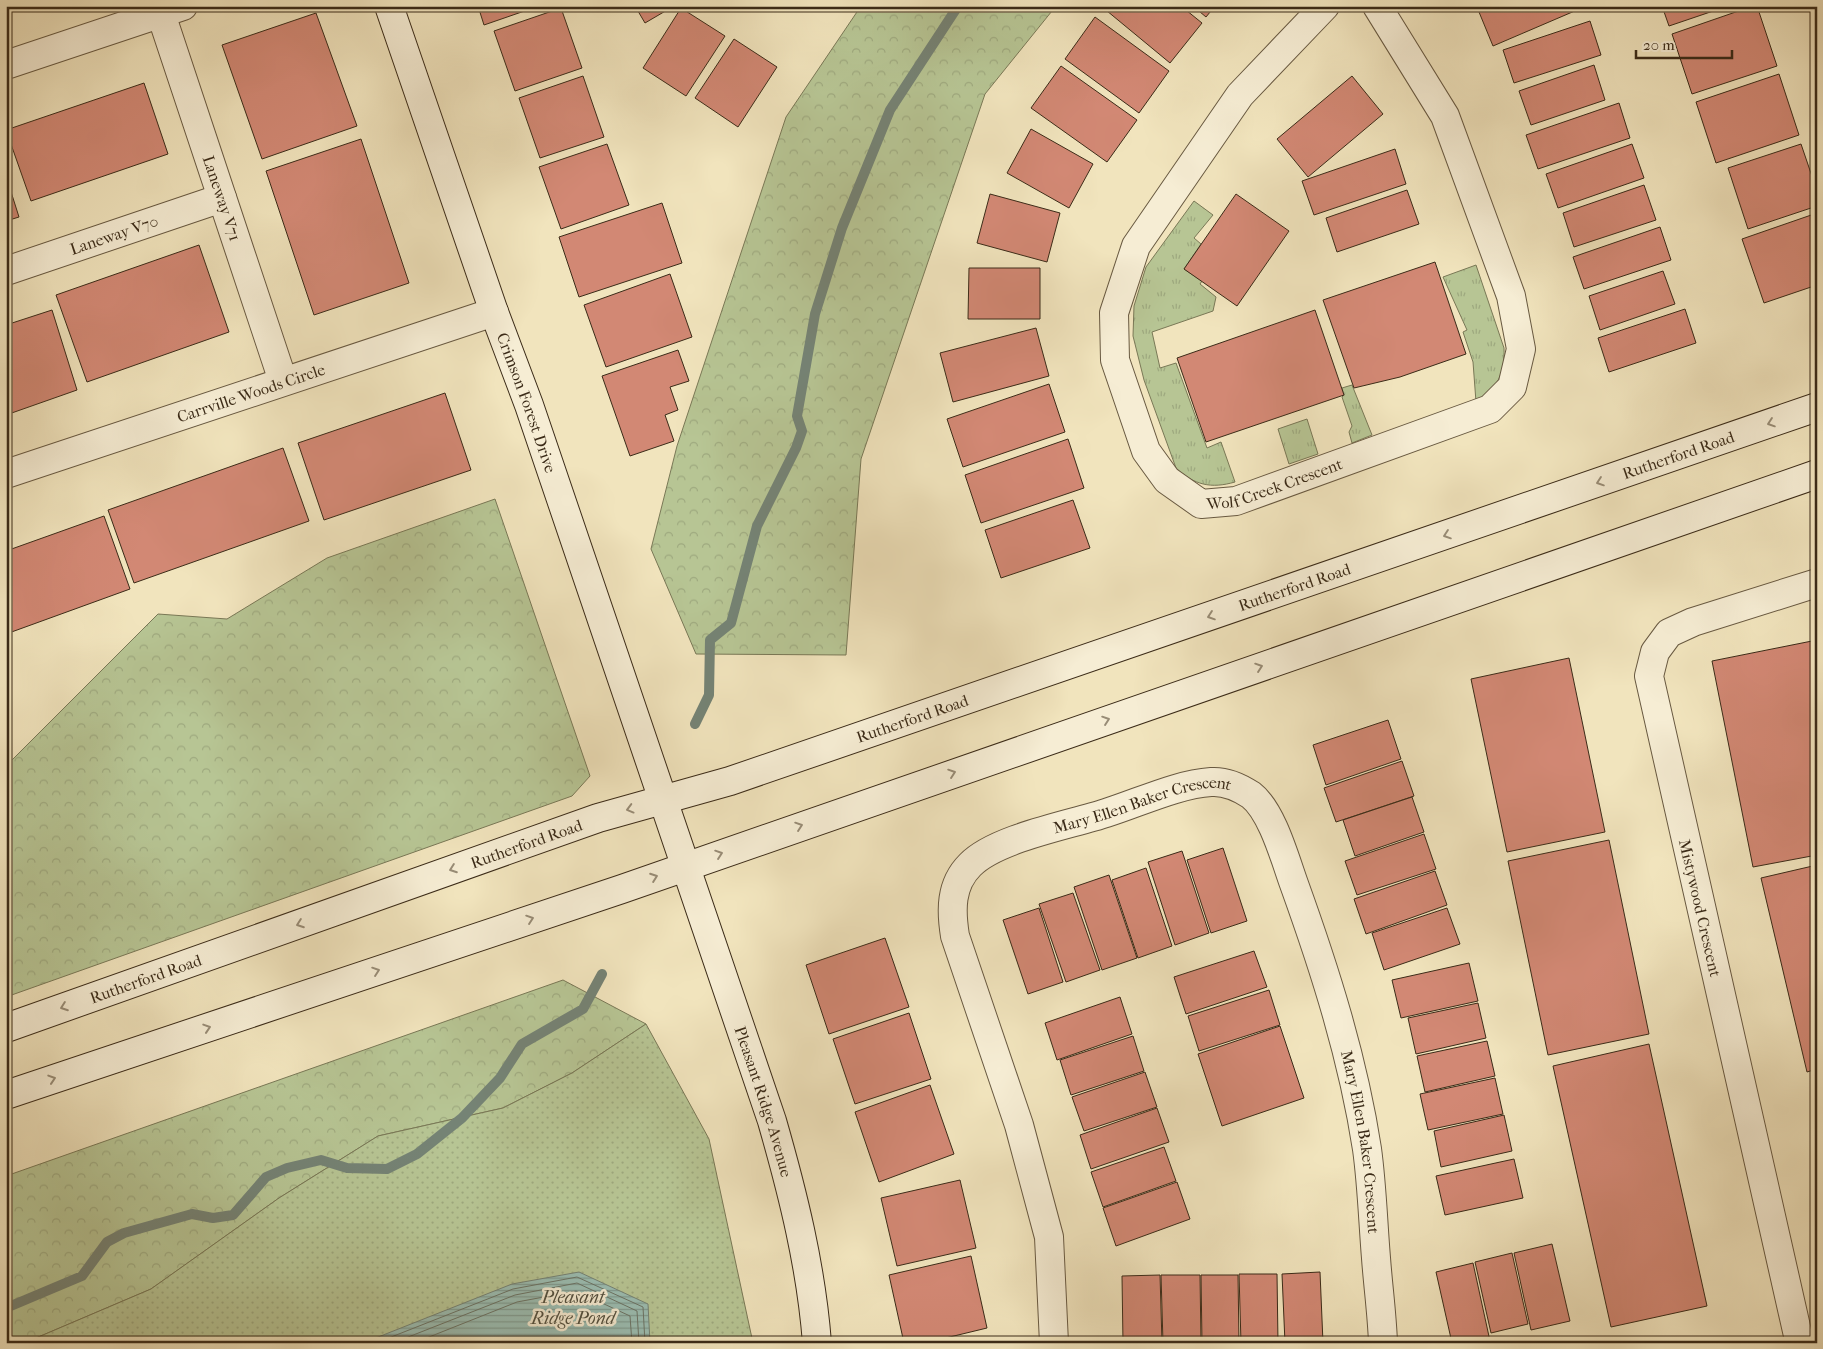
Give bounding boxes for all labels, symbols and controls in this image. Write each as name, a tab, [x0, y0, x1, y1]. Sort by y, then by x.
scale bar	[1636, 28, 1732, 60]
text: 20 m	[1643, 36, 1675, 54]
street label: Laneway V71	[199, 153, 245, 243]
street label: Laneway V70	[67, 211, 161, 258]
street label: Crimson Forest Drive	[493, 330, 561, 475]
street label: Carrville Woods Circle	[174, 359, 327, 426]
one-way arrow	[1767, 417, 1775, 427]
street label: Rutherford Road	[1620, 427, 1737, 483]
street label: Wolf Creek Crescent	[1205, 454, 1345, 513]
one-way arrow	[1597, 476, 1605, 486]
one-way arrow	[1443, 529, 1452, 539]
street label: Rutherford Road	[1236, 559, 1353, 615]
one-way arrow	[1207, 611, 1215, 621]
one-way arrow	[1255, 663, 1263, 673]
street label: Rutherford Road	[854, 690, 971, 746]
one-way arrow	[1101, 716, 1110, 726]
one-way arrow	[948, 769, 956, 779]
street label: Mary Ellen Baker Crescent	[1051, 772, 1234, 837]
one-way arrow	[627, 804, 635, 814]
street label: Rutherford Road	[468, 815, 585, 872]
one-way arrow	[794, 822, 802, 832]
street label: Mistywood Crescent	[1675, 837, 1725, 979]
one-way arrow	[715, 850, 723, 860]
one-way arrow	[449, 864, 458, 874]
one-way arrow	[649, 873, 658, 883]
one-way arrow	[525, 915, 533, 925]
one-way arrow	[296, 918, 304, 928]
street label: Rutherford Road	[87, 950, 204, 1007]
one-way arrow	[371, 967, 379, 977]
one-way arrow	[60, 1001, 69, 1011]
one-way arrow	[202, 1023, 210, 1033]
street label: Pleasant Ridge Avenue	[731, 1024, 797, 1179]
street label: Mary Ellen Baker Crescent	[1337, 1048, 1384, 1234]
one-way arrow	[48, 1075, 56, 1085]
water label: Pleasant Ridge Pond	[530, 1287, 618, 1329]

